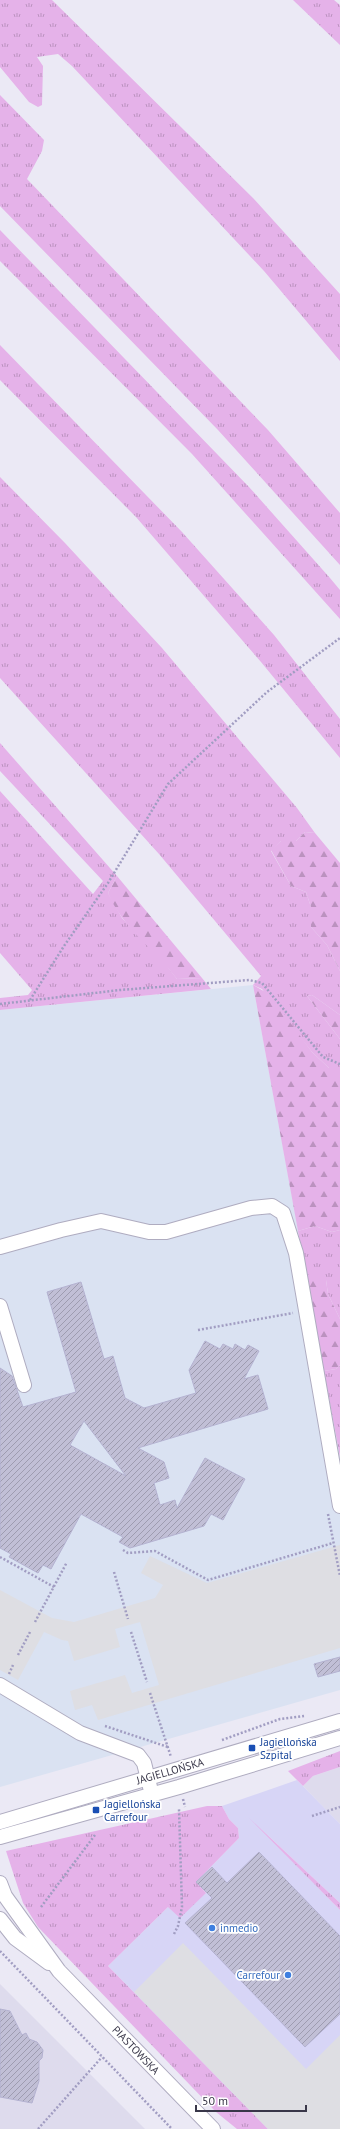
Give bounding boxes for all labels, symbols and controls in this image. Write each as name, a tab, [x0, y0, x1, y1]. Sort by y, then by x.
place label: Jagiellońska Szpital	[259, 1735, 317, 1762]
marker: Jagiellońska Szpital	[247, 1743, 257, 1753]
street label: JAGIELLOŃSKA	[134, 1755, 206, 1788]
place label: Jagiellońska Carrefour	[103, 1797, 161, 1824]
marker: Jagiellońska Carrefour	[91, 1805, 101, 1815]
place label: inmedio	[220, 1921, 258, 1935]
marker: inmedio	[207, 1923, 217, 1933]
place label: Carrefour	[236, 1968, 280, 1982]
marker: Carrefour	[283, 1970, 293, 1980]
street label: PIASTOWSKA	[109, 2023, 163, 2078]
scale bar	[196, 2087, 306, 2113]
text: 50 m	[202, 2093, 228, 2108]

